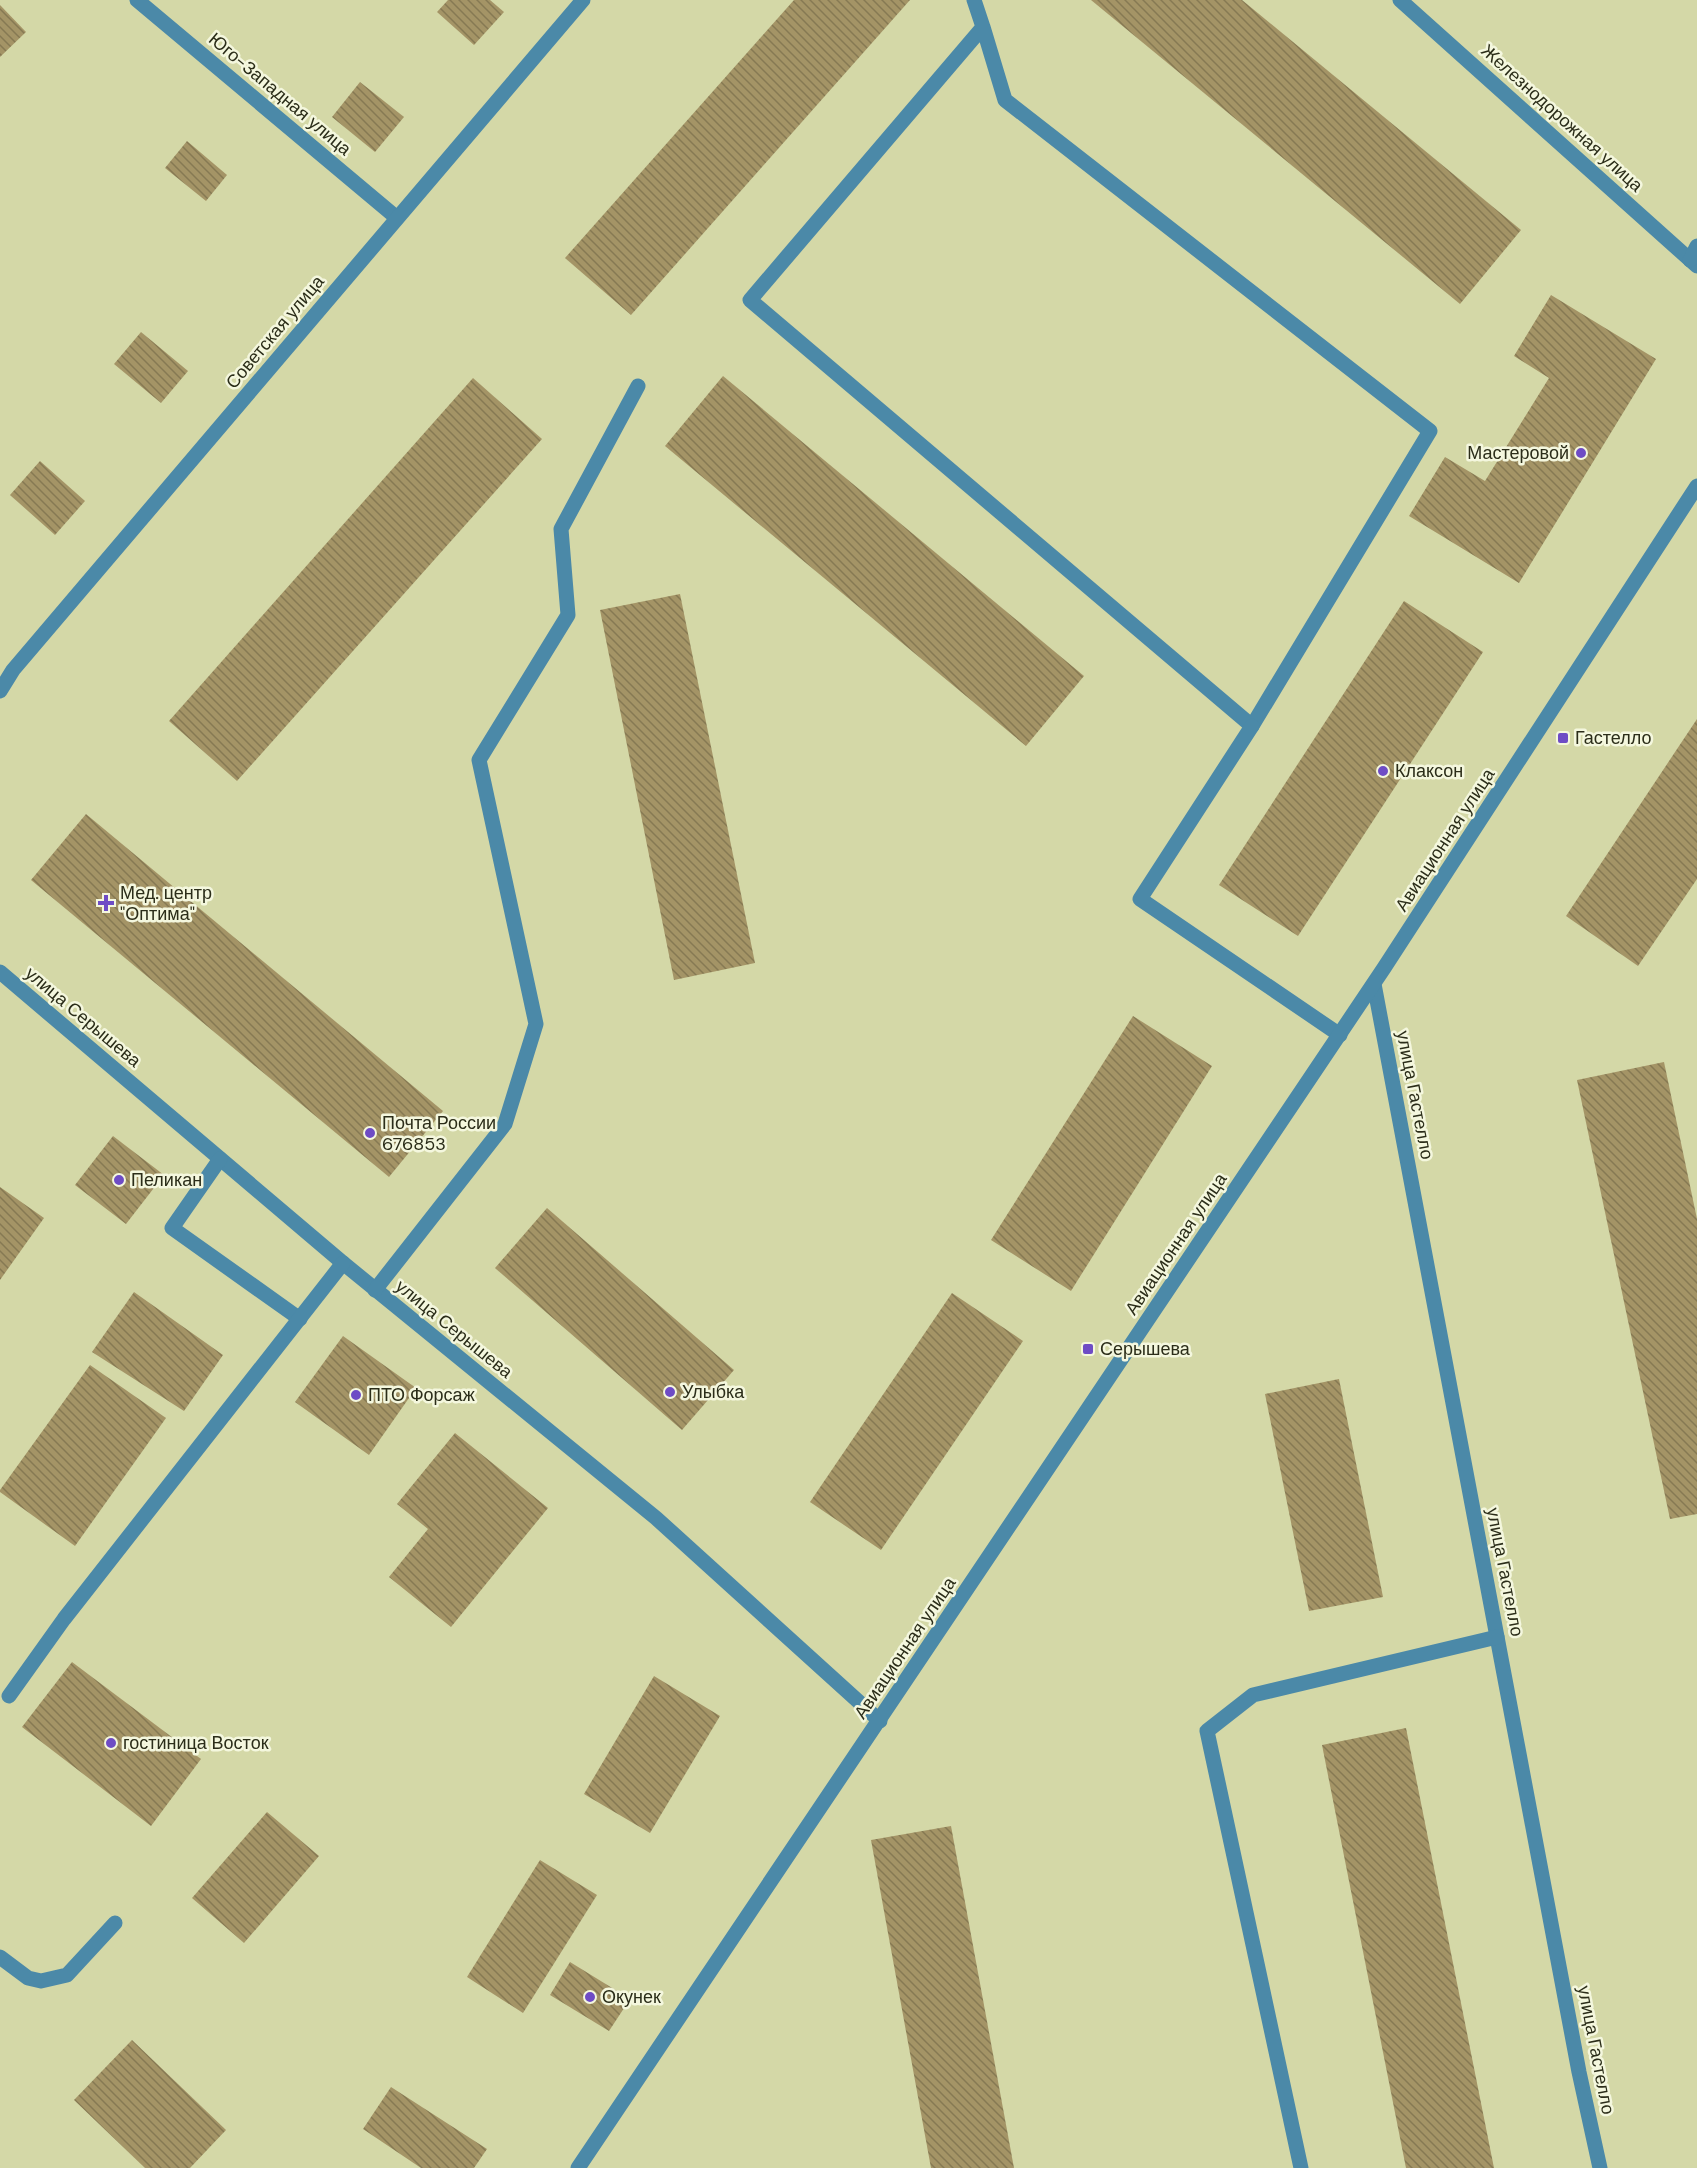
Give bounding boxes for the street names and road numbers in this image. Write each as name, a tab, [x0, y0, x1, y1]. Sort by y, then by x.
street label: Юго-Западная улица	[204, 27, 357, 161]
street label: Железнодорожная улица	[1476, 39, 1649, 198]
street label: Советская улица	[220, 269, 330, 394]
street label: Авиационная улица	[1390, 763, 1501, 916]
street label: улица Серышева	[20, 962, 147, 1073]
street label: улица Гастелло	[1391, 1029, 1439, 1161]
street label: Авиационная улица	[1120, 1168, 1233, 1319]
street label: улица Серышева	[390, 1274, 518, 1384]
street label: улица Гастелло	[1481, 1506, 1529, 1638]
street label: Авиационная улица	[849, 1572, 962, 1723]
street label: улица Гастелло	[1572, 1984, 1620, 2116]

